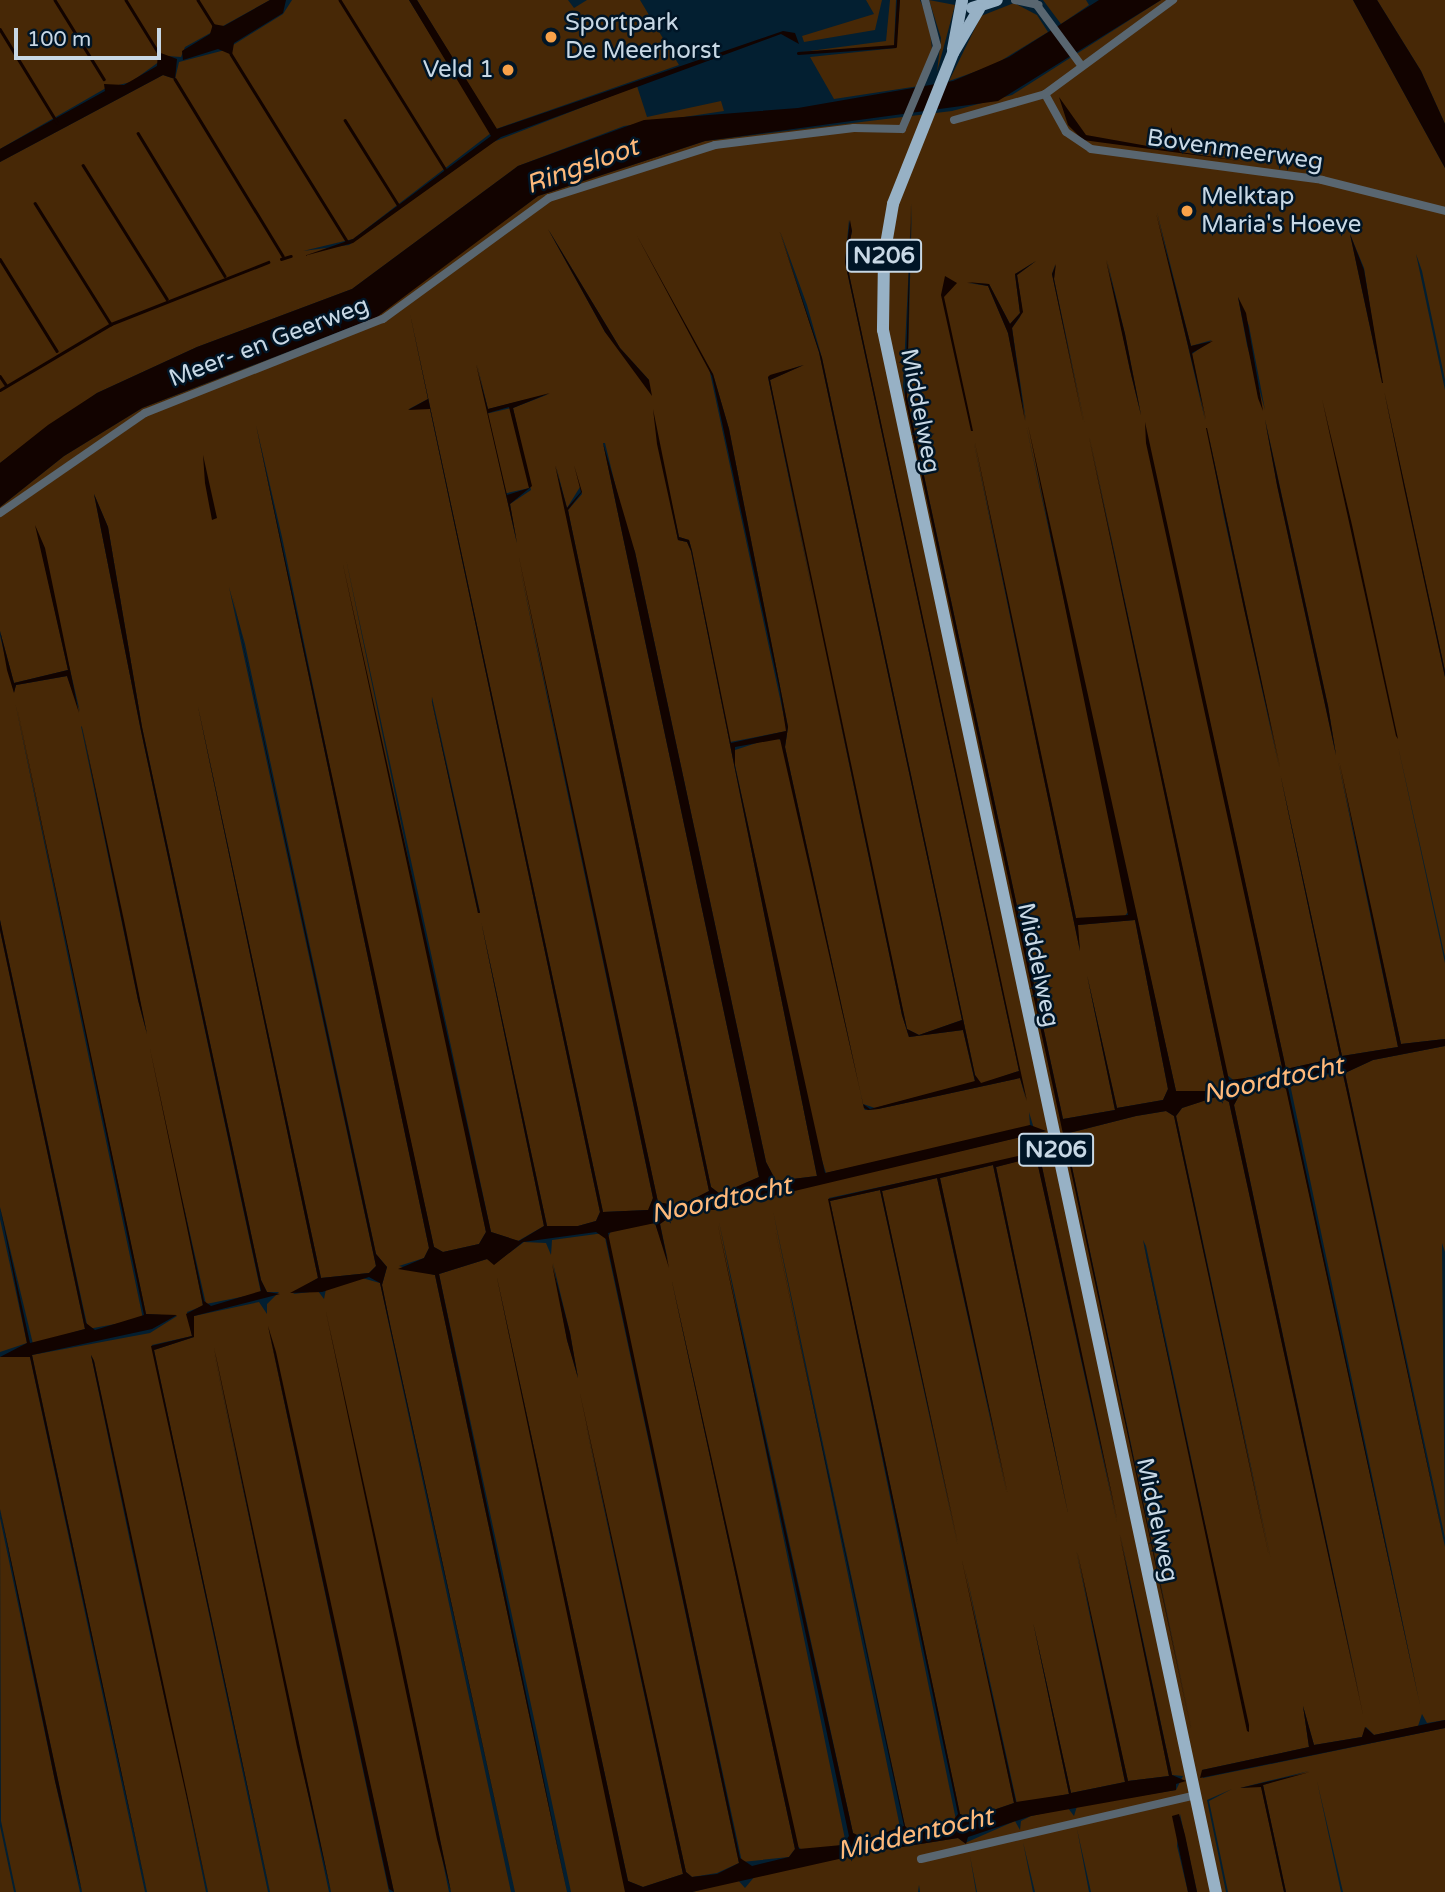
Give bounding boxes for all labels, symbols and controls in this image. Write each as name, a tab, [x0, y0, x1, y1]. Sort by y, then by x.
place label: Sportpark De Meerhorst	[565, 9, 721, 65]
scale bar	[18, 14, 164, 58]
text: 100 m	[27, 27, 91, 52]
marker: Sportpark De Meerhorst	[543, 29, 559, 45]
place label: Veld 1	[423, 56, 494, 84]
marker: Veld 1	[500, 62, 516, 78]
street label: Bovenmeerweg	[1145, 123, 1325, 177]
water label: Ringsloot	[521, 131, 643, 201]
place label: Melktap Maria's Hoeve	[1201, 183, 1361, 239]
marker: Melktap Maria's Hoeve	[1179, 203, 1195, 219]
road number: N206	[846, 236, 922, 276]
street label: Meer- en Geerweg	[165, 291, 373, 393]
street label: Middelweg	[894, 346, 946, 476]
street label: Middelweg	[1011, 900, 1065, 1030]
water label: Noordtocht	[1200, 1050, 1346, 1110]
road number: N206	[1018, 1130, 1094, 1170]
water label: Noordtocht	[648, 1170, 794, 1230]
street label: Middelweg	[1130, 1455, 1184, 1585]
water label: Middentocht	[834, 1801, 996, 1867]

